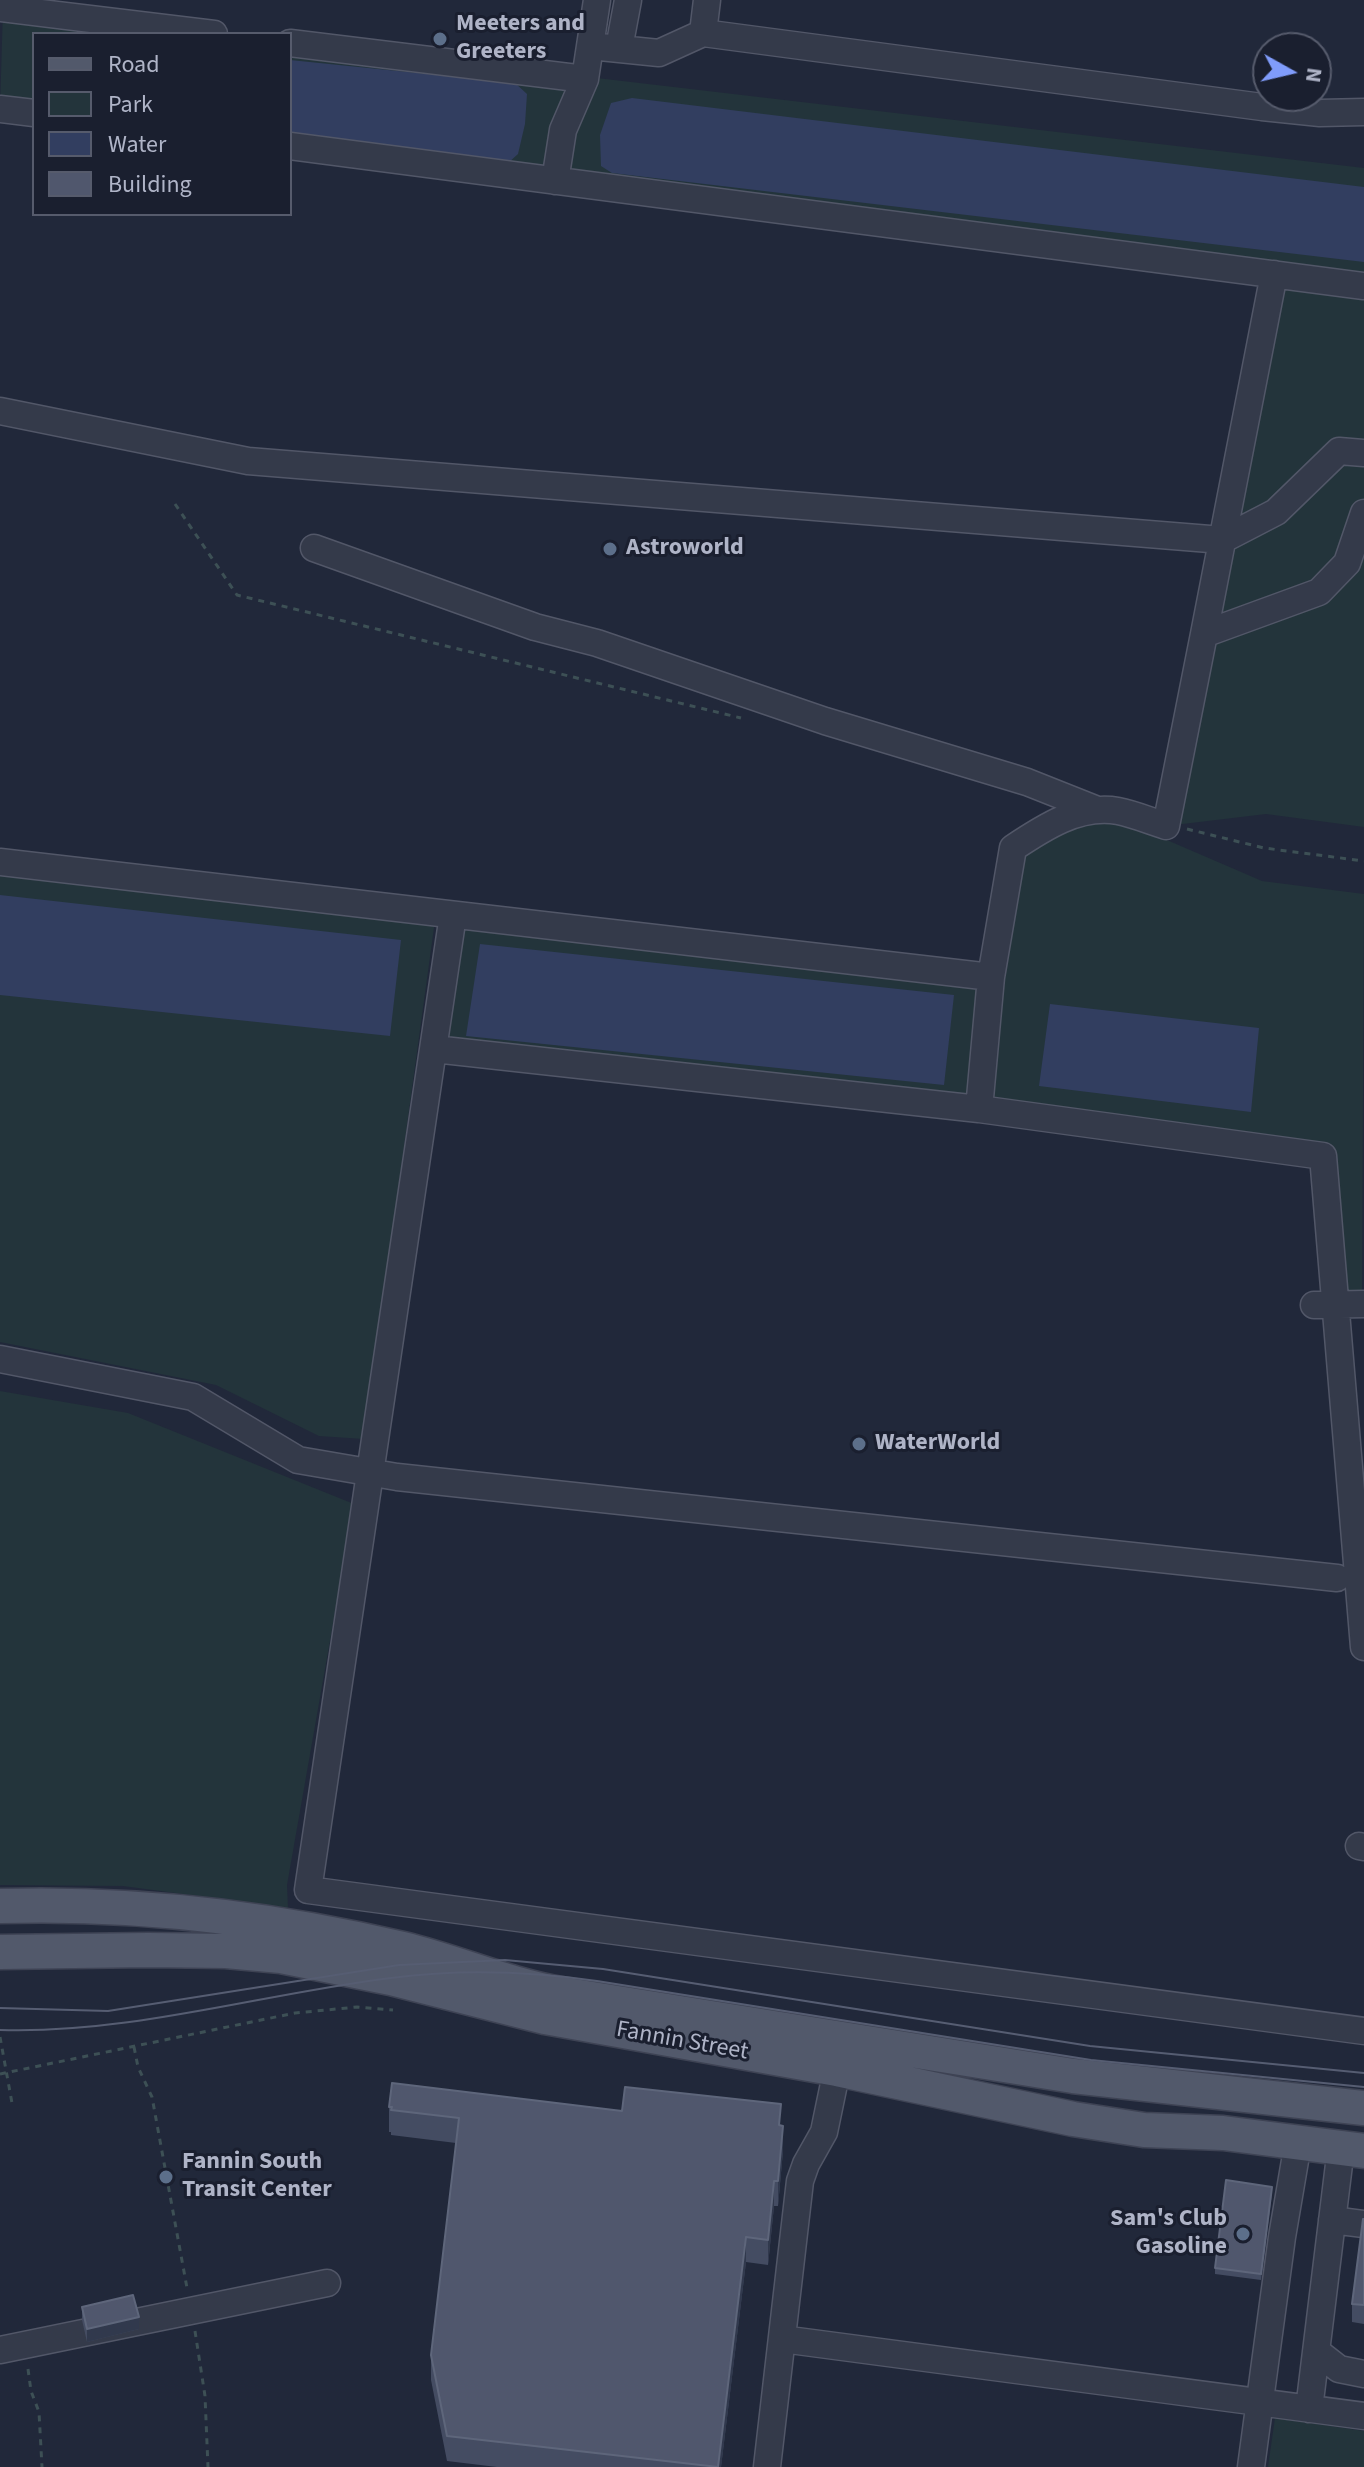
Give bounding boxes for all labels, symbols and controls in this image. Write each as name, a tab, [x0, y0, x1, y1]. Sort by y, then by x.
place label: Meeters and Greeters	[456, 11, 585, 67]
marker: Meeters and Greeters	[431, 30, 449, 48]
legend	[32, 32, 292, 216]
north arrow	[1252, 32, 1332, 112]
text: Road	[108, 47, 160, 82]
text: N	[1297, 66, 1331, 85]
text: Park	[108, 87, 153, 122]
text: Water	[108, 127, 166, 162]
text: Building	[108, 167, 192, 202]
place label: Astroworld	[626, 535, 744, 563]
marker: Astroworld	[601, 540, 619, 558]
place label: WaterWorld	[875, 1430, 1000, 1458]
marker: WaterWorld	[850, 1435, 868, 1453]
street label: Fannin Street	[614, 2016, 750, 2068]
place label: Fannin South Transit Center	[182, 2149, 332, 2205]
marker: Fannin South Transit Center	[157, 2168, 175, 2186]
place label: Sam's Club Gasoline	[1110, 2206, 1227, 2262]
marker: Sam's Club Gasoline	[1234, 2225, 1252, 2243]

